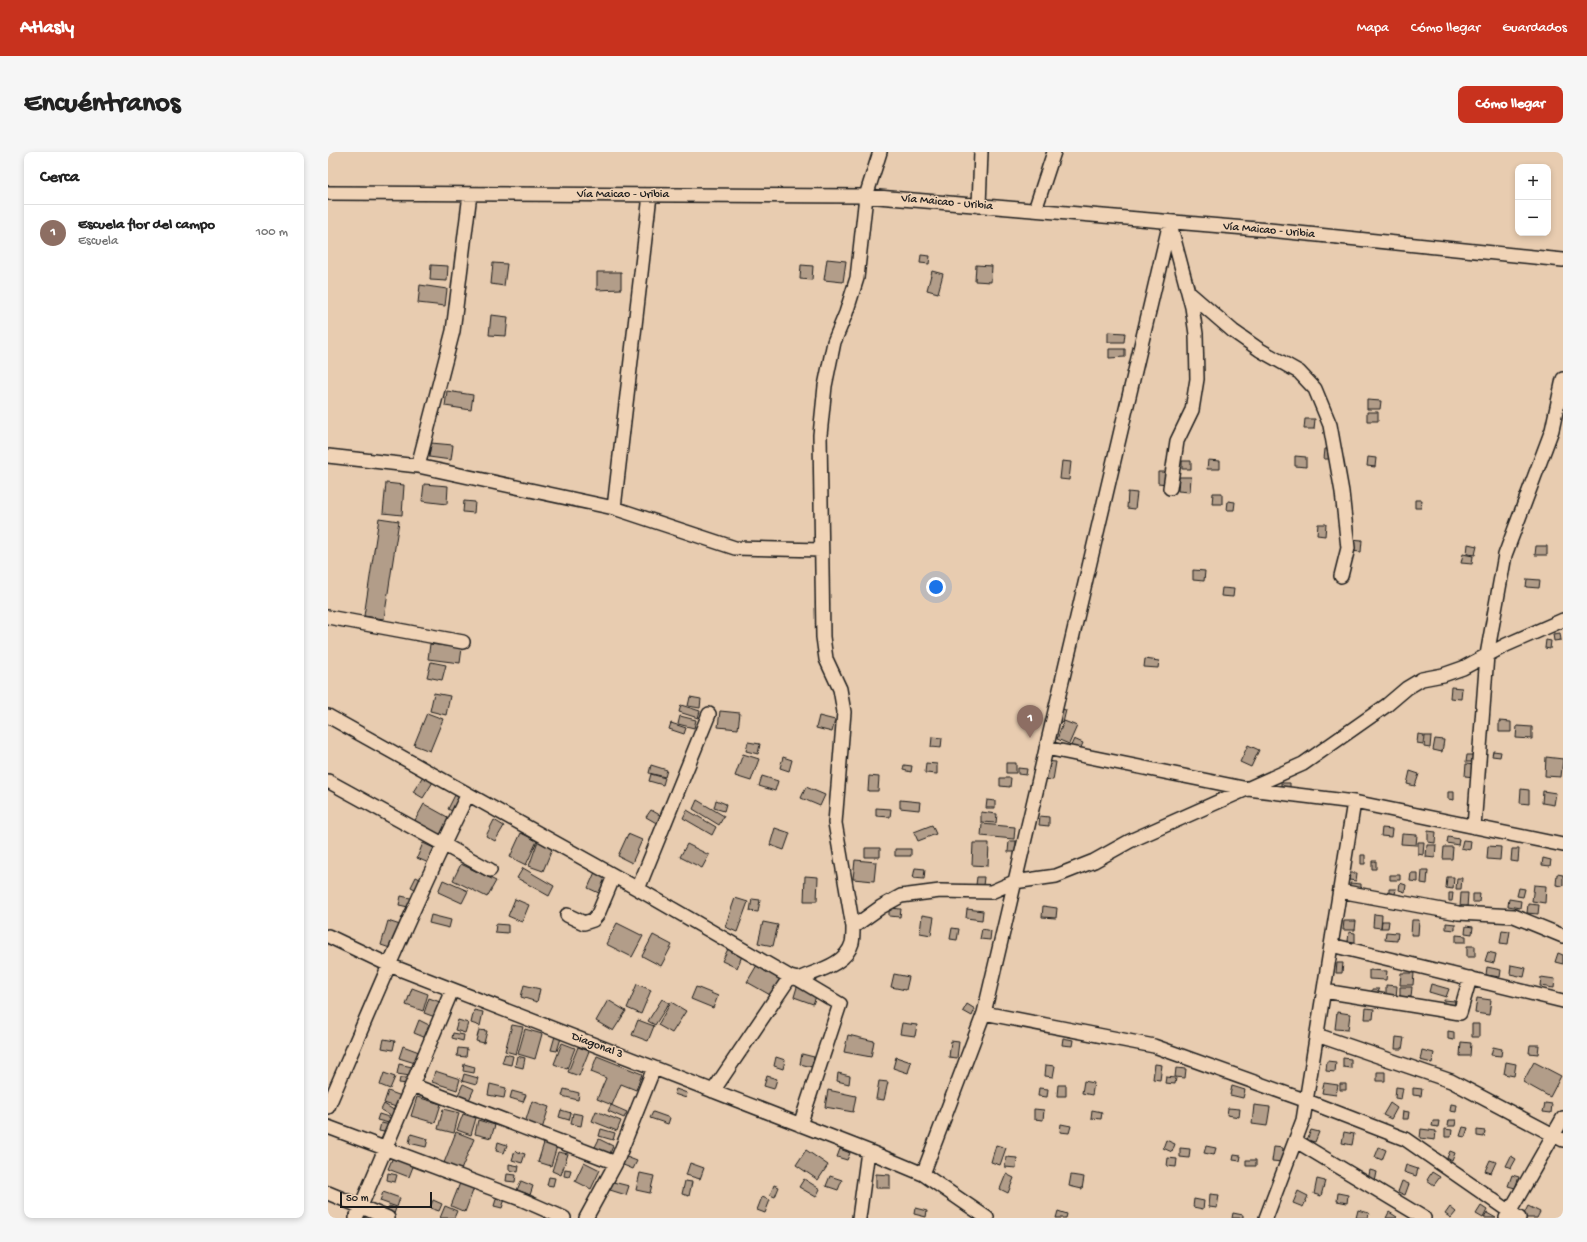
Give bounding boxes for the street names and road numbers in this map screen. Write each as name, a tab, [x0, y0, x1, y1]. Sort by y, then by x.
street label: Vía Maicao - Uribia	[576, 188, 669, 202]
street label: Vía Maicao - Uribia	[899, 192, 994, 214]
street label: Vía Maicao - Uribia	[1221, 220, 1316, 242]
street label: Diagonal 3	[568, 1029, 625, 1062]

